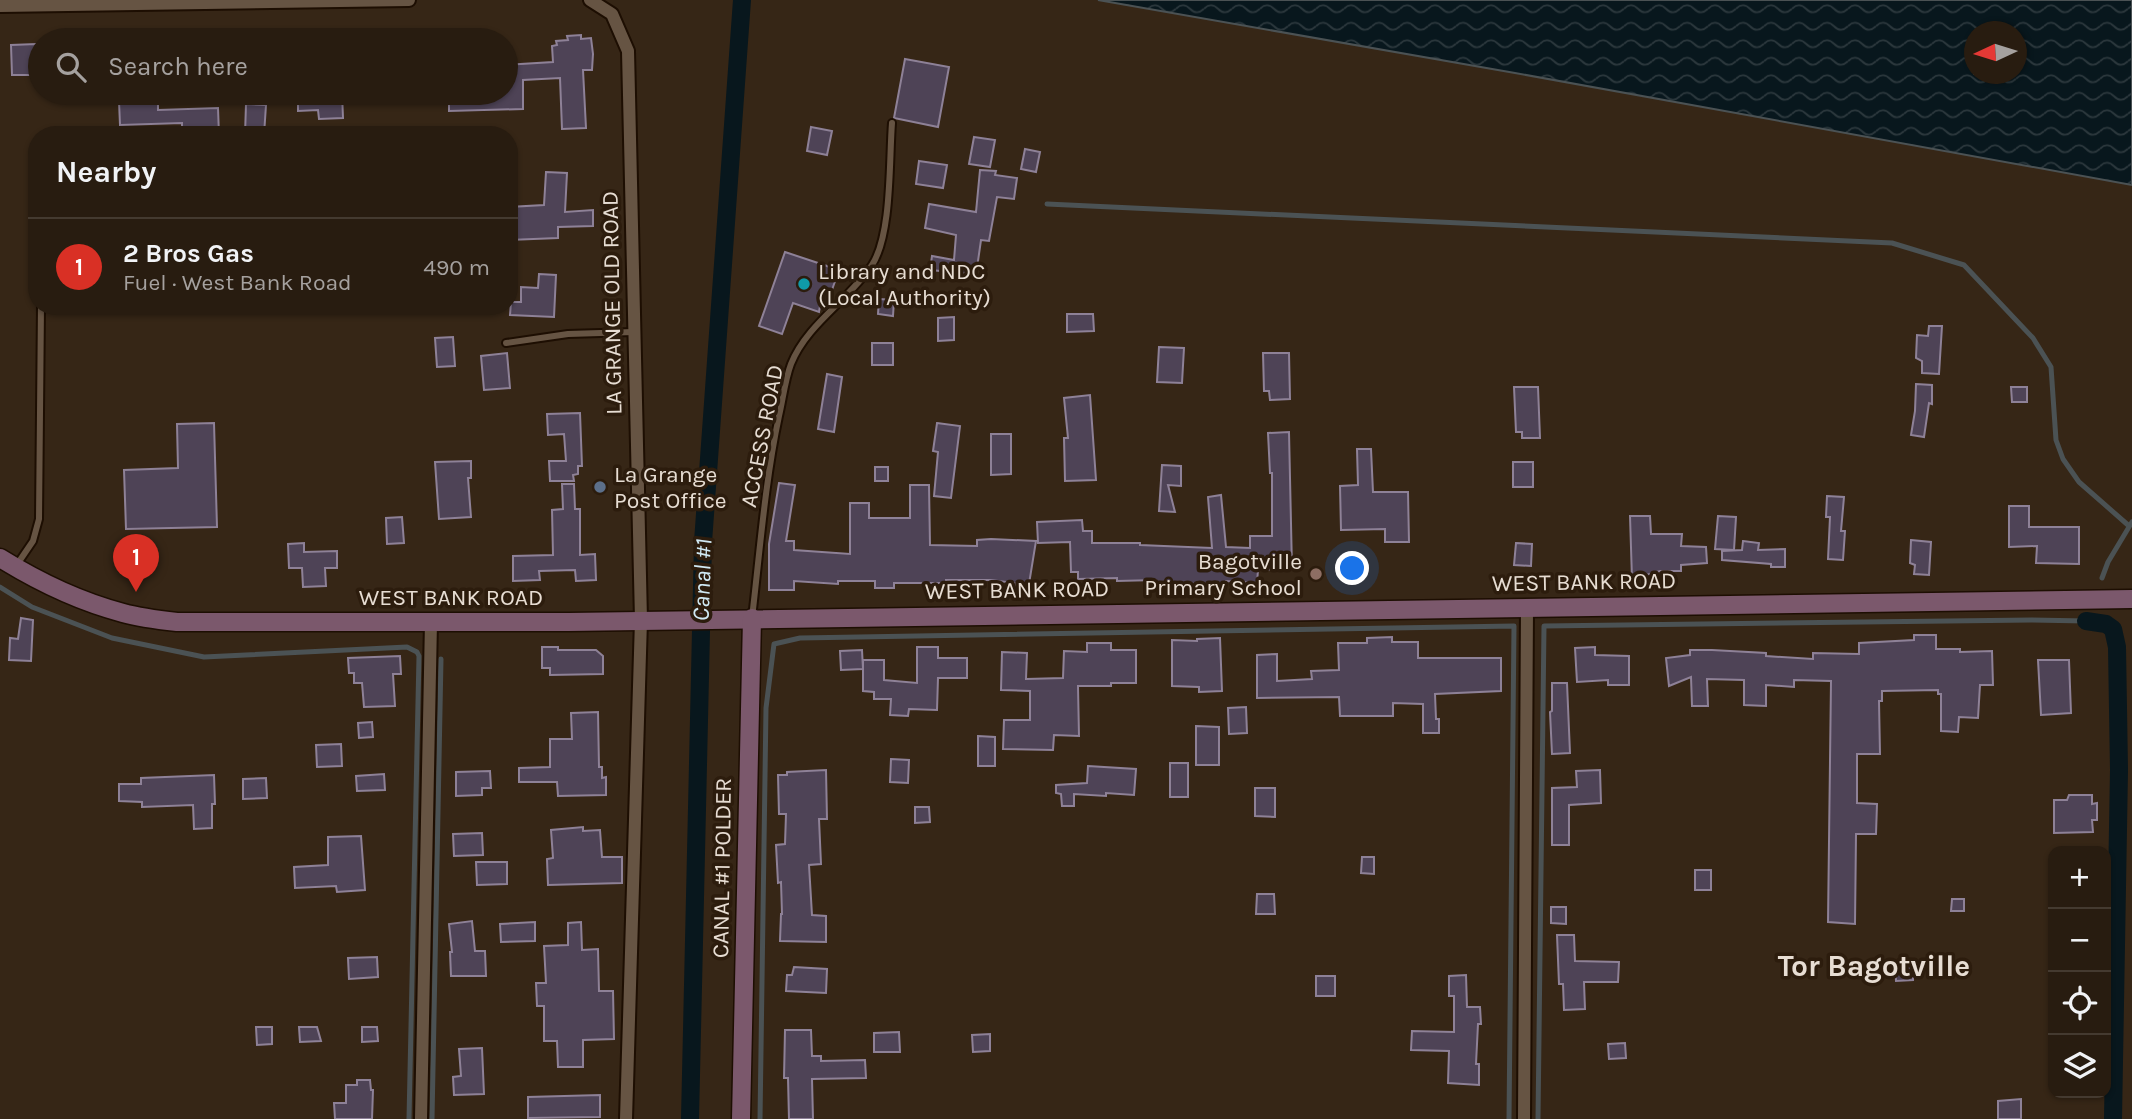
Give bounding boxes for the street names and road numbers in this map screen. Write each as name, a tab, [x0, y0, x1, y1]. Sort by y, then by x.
street label: LA GRANGE OLD ROAD	[597, 191, 627, 415]
street label: ACCESS ROAD	[735, 362, 789, 510]
street label: WEST BANK ROAD	[1492, 567, 1676, 597]
street label: WEST BANK ROAD	[925, 575, 1109, 605]
street label: WEST BANK ROAD	[359, 584, 543, 611]
street label: CANAL #1 POLDER	[707, 778, 737, 958]

